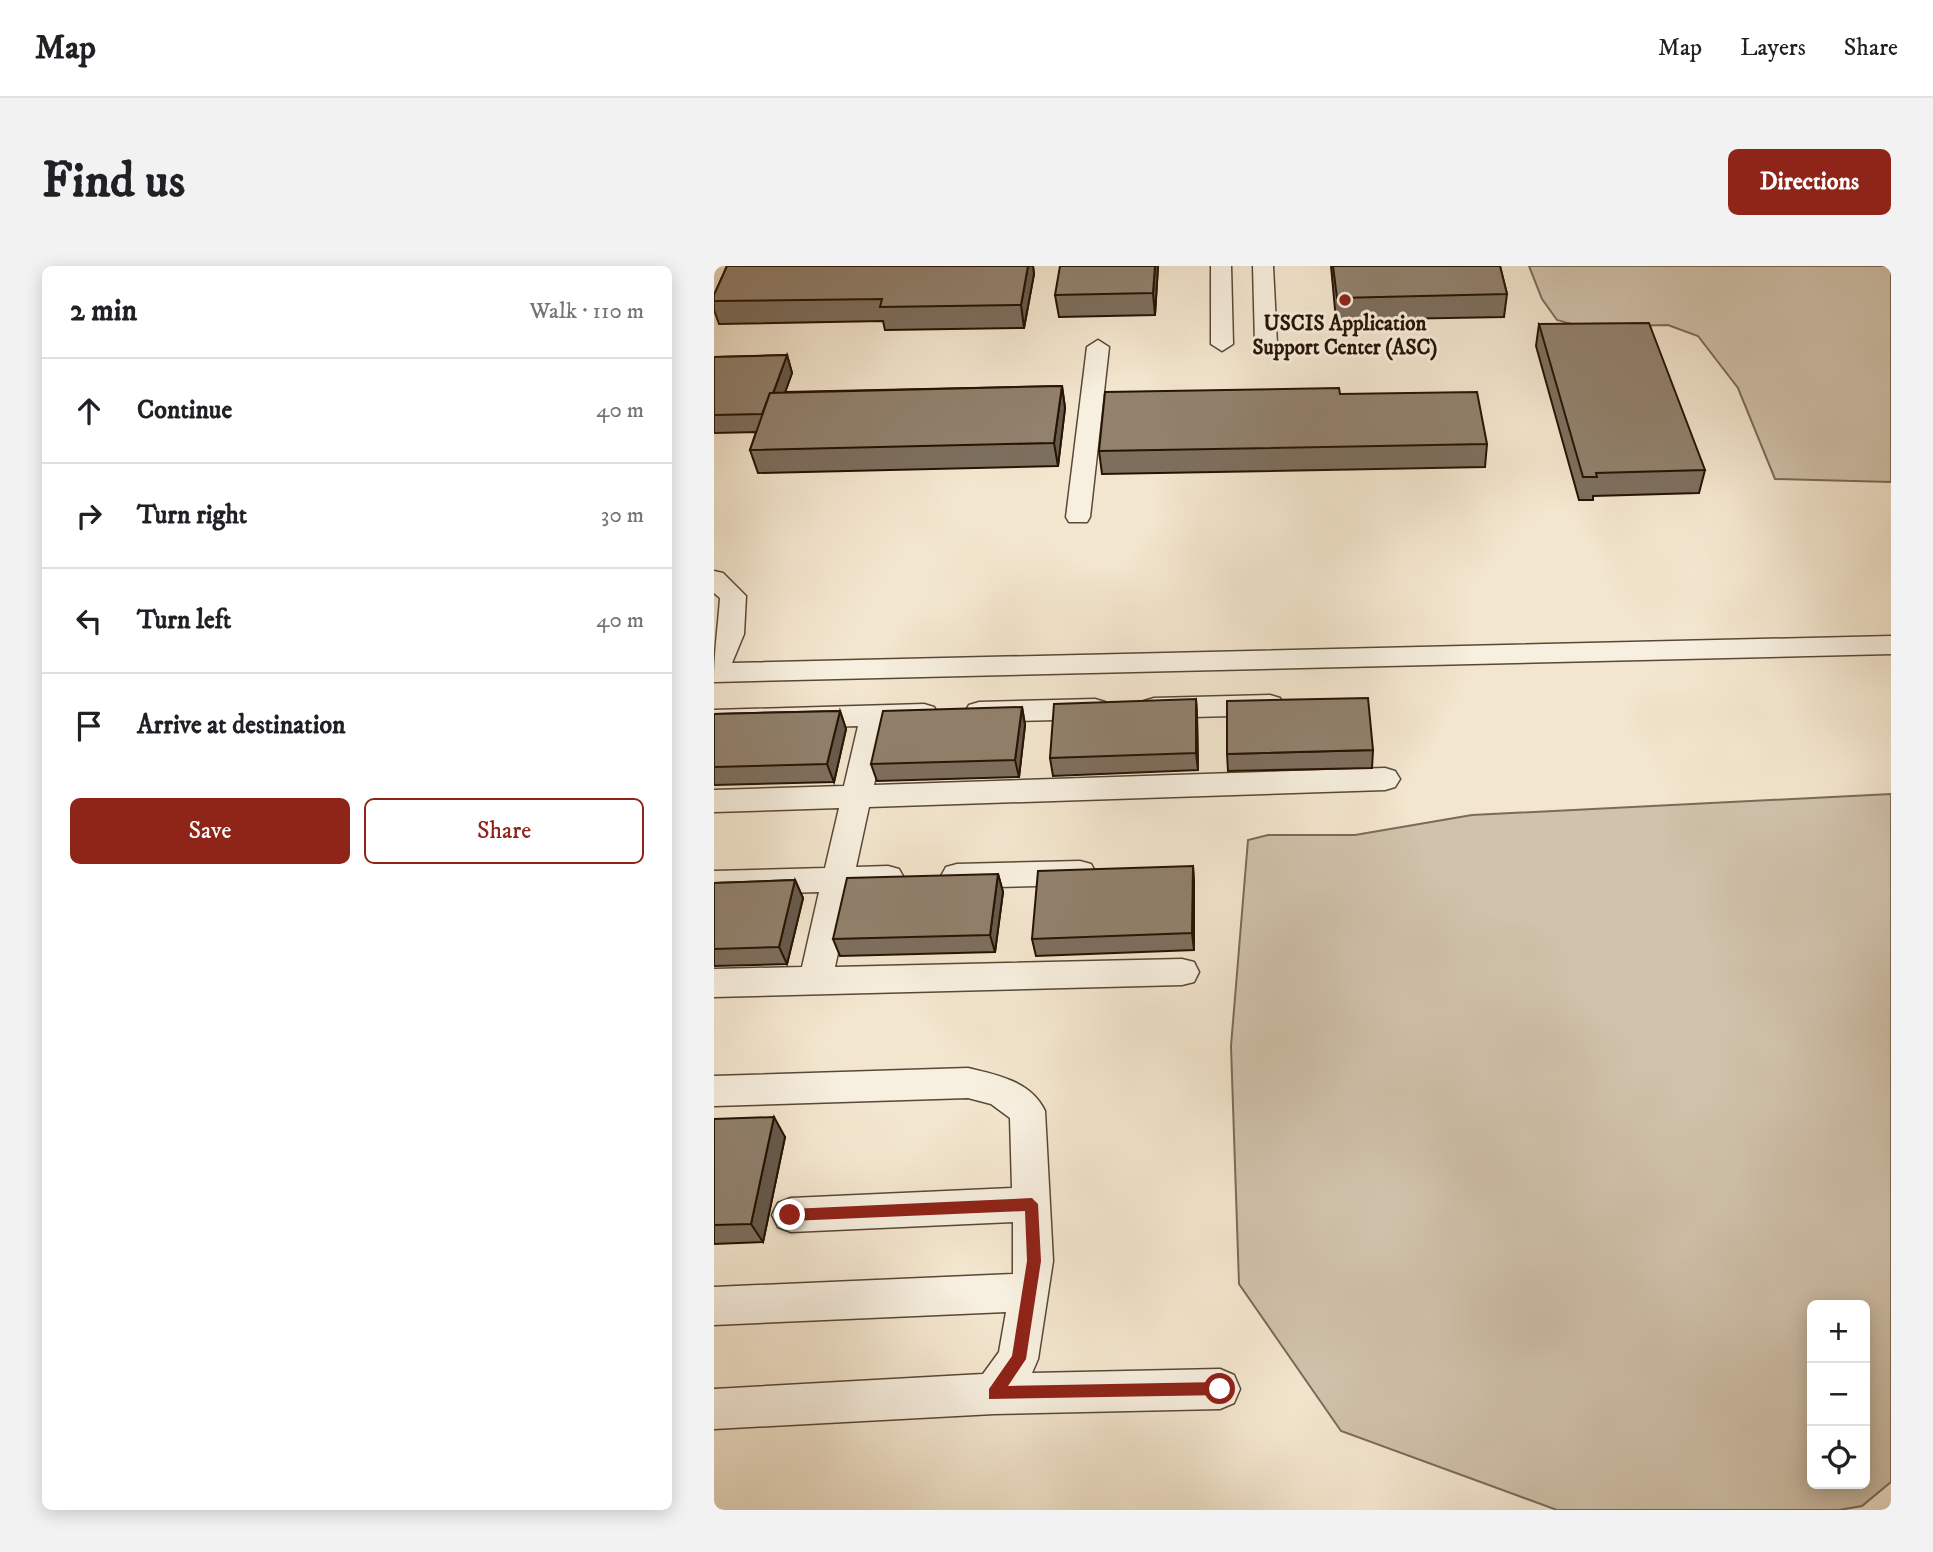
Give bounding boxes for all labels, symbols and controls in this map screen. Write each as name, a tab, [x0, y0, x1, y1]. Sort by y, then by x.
text: Map	[35, 28, 96, 69]
text: Map	[1658, 33, 1702, 63]
text: Layers	[1740, 33, 1806, 63]
text: Share	[1844, 33, 1898, 63]
button: Directions	[1728, 149, 1891, 215]
text: Find us	[42, 151, 185, 213]
marker: USCIS Application Support Center (ASC)	[1337, 292, 1353, 308]
text: 2 min	[70, 293, 137, 330]
text: Walk · 110 m	[529, 297, 644, 326]
place label: USCIS Application Support Center (ASC)	[1252, 311, 1438, 361]
icon: ahead	[70, 392, 108, 430]
text: Continue	[137, 394, 232, 427]
text: 40 m	[596, 396, 644, 425]
icon: right	[70, 497, 108, 535]
text: Turn right	[137, 499, 247, 532]
text: 30 m	[601, 501, 644, 530]
icon: left	[70, 602, 108, 640]
text: Turn left	[137, 604, 231, 637]
text: 40 m	[596, 606, 644, 635]
icon: arrive	[70, 707, 108, 745]
text: Arrive at destination	[137, 709, 346, 742]
button: Save	[70, 798, 350, 864]
button: Share	[364, 798, 644, 864]
route end	[774, 1199, 805, 1230]
map controls	[1807, 1300, 1870, 1489]
button: +	[1807, 1300, 1870, 1363]
button: −	[1807, 1363, 1870, 1426]
route start	[1204, 1373, 1235, 1404]
button: locate	[1807, 1426, 1870, 1489]

